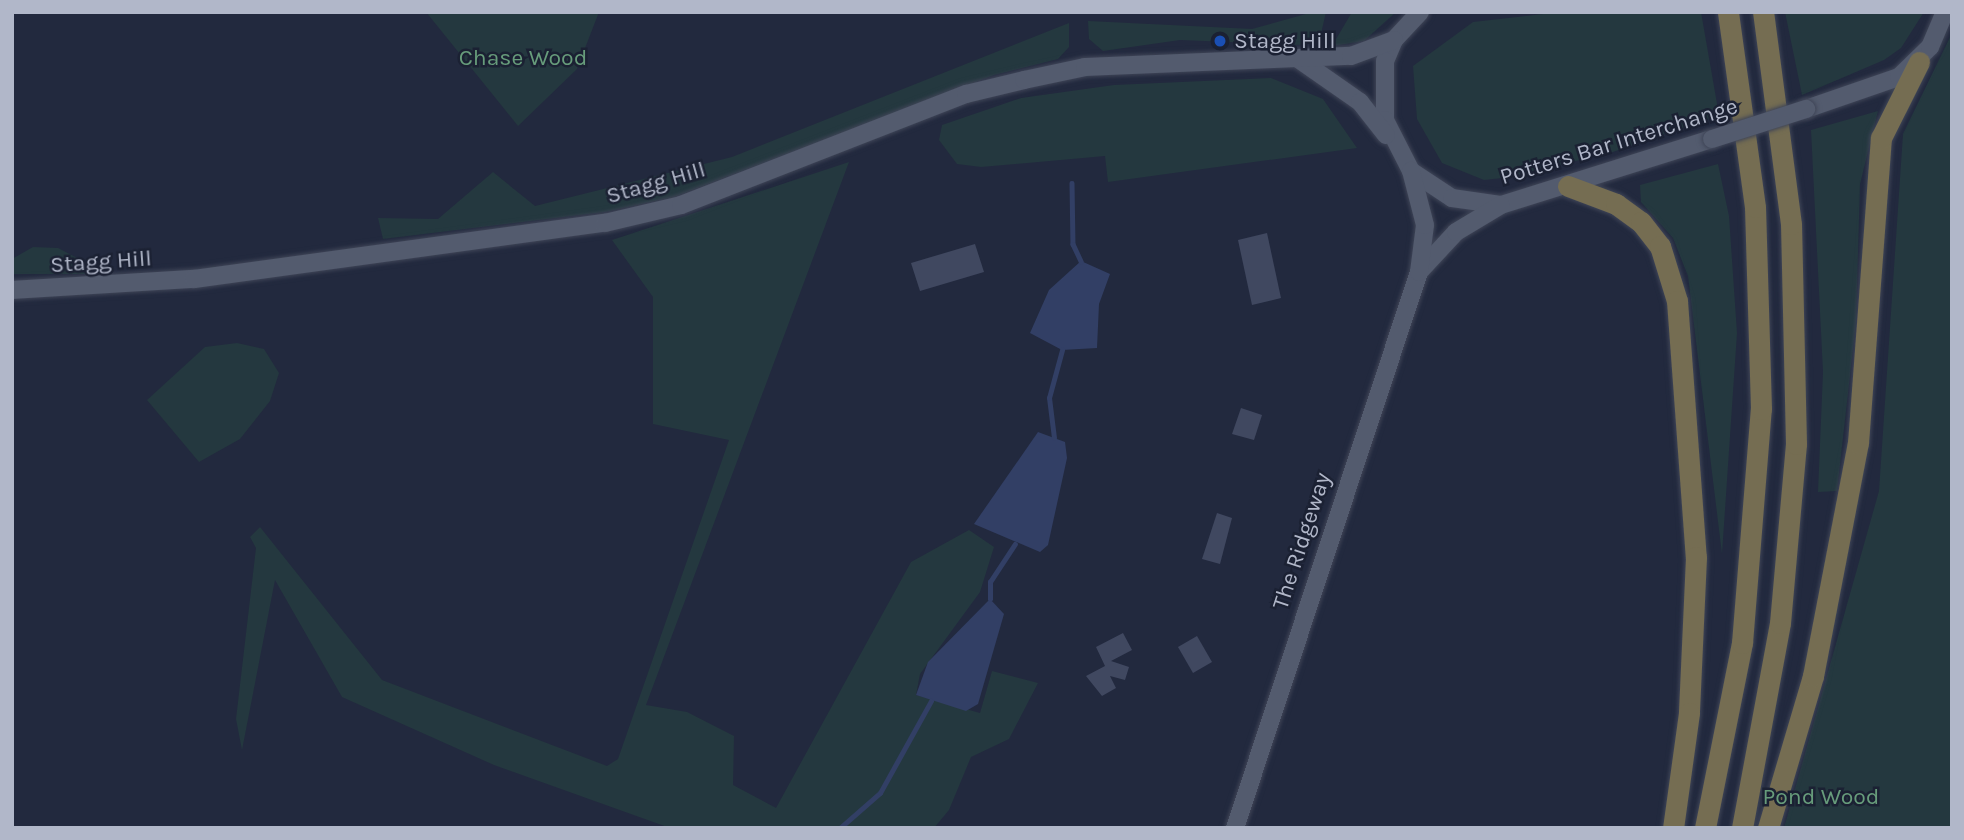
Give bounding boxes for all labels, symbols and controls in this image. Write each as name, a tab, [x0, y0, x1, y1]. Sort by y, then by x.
place label: Stagg Hill	[1234, 27, 1336, 55]
marker: Stagg Hill	[1212, 33, 1228, 49]
park label: Chase Wood	[459, 44, 587, 72]
street label: Potters Bar Interchange	[1497, 93, 1741, 191]
street label: Stagg Hill	[603, 156, 709, 210]
street label: Stagg Hill	[49, 245, 153, 279]
street label: The Ridgeway	[1267, 469, 1337, 613]
park label: Pond Wood	[1763, 783, 1879, 811]

